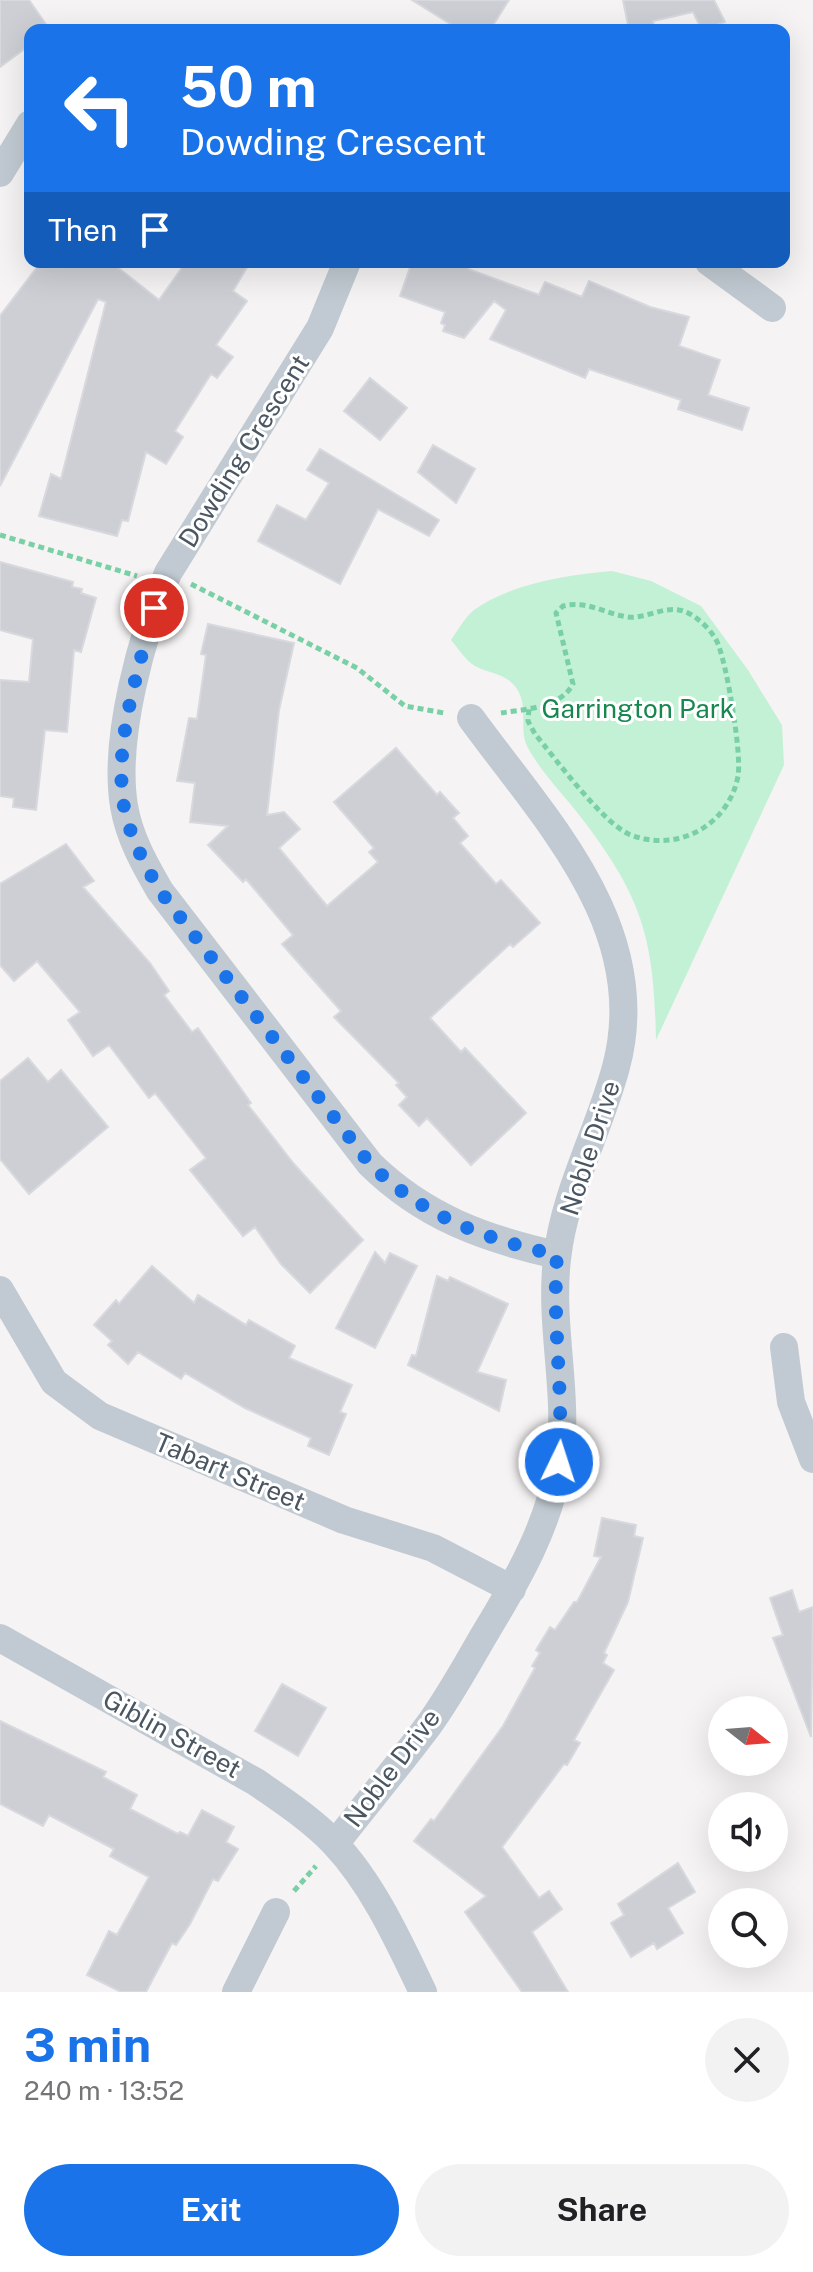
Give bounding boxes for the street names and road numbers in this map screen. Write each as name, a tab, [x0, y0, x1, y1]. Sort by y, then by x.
street label: Dowding Crescent	[172, 349, 315, 553]
street label: Noble Drive	[553, 1077, 626, 1219]
street label: Tabart Street	[150, 1426, 310, 1517]
street label: Giblin Street	[98, 1683, 247, 1784]
street label: Noble Drive	[337, 1702, 446, 1833]

